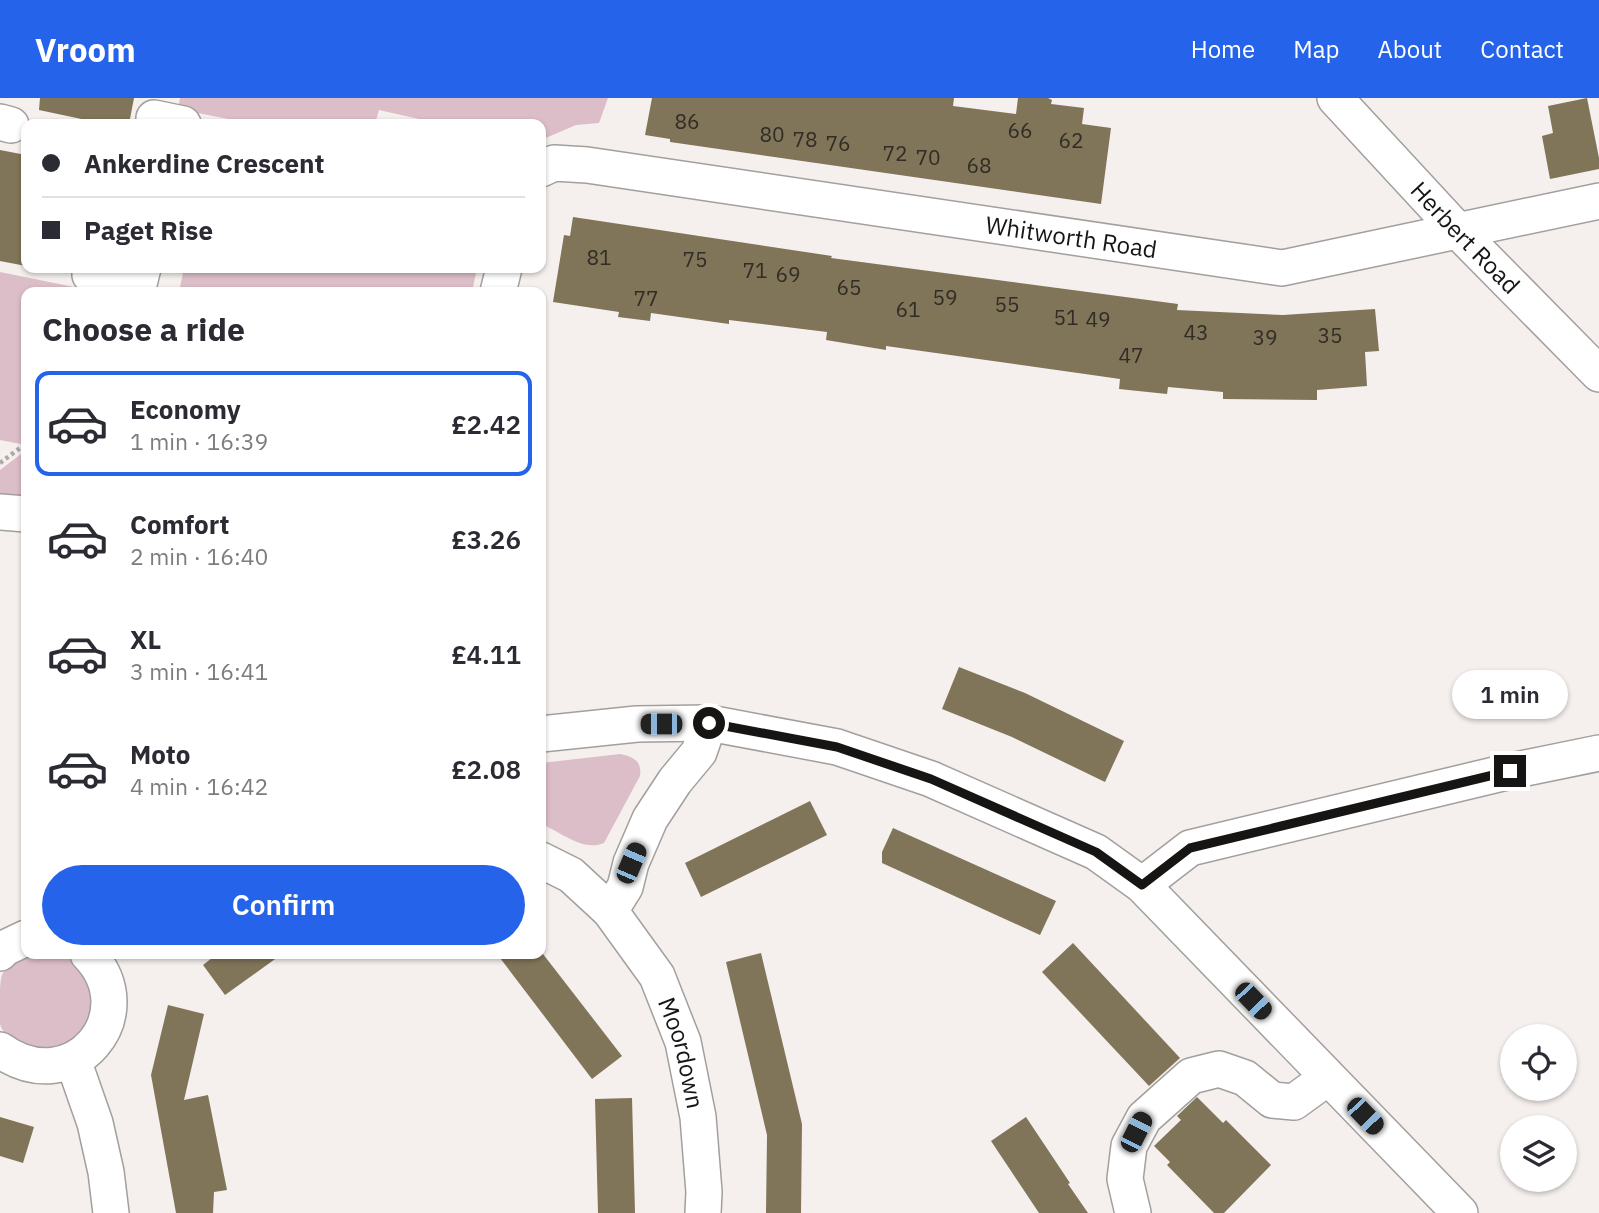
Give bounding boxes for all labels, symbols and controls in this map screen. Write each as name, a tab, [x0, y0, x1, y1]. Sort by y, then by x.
text: Vroom	[35, 28, 136, 71]
text: Home	[1191, 33, 1255, 65]
text: Map	[1293, 33, 1339, 65]
text: About	[1377, 33, 1442, 65]
text: Contact	[1480, 33, 1564, 65]
house number: 86	[674, 107, 700, 135]
house number: 66	[1007, 116, 1033, 144]
house number: 80	[759, 120, 785, 148]
house number: 78	[792, 125, 818, 153]
house number: 62	[1058, 126, 1084, 154]
house number: 76	[825, 129, 851, 157]
house number: 72	[882, 139, 908, 167]
house number: 70	[915, 143, 941, 171]
text: Ankerdine Crescent	[84, 146, 325, 180]
house number: 68	[966, 151, 992, 179]
street label: Herbert Road	[1404, 174, 1527, 301]
street label: Whitworth Road	[983, 208, 1159, 265]
text: Paget Rise	[84, 213, 213, 247]
house number: 81	[586, 243, 612, 271]
house number: 75	[682, 245, 708, 273]
house number: 71	[742, 256, 768, 284]
house number: 69	[775, 260, 801, 288]
house number: 65	[836, 273, 862, 301]
house number: 59	[932, 283, 958, 311]
house number: 77	[633, 284, 659, 312]
house number: 55	[994, 290, 1020, 318]
house number: 61	[895, 295, 921, 323]
house number: 51	[1053, 303, 1079, 331]
house number: 49	[1085, 305, 1111, 333]
text: Choose a ride	[42, 308, 245, 350]
house number: 43	[1183, 318, 1209, 346]
house number: 35	[1317, 321, 1343, 349]
house number: 39	[1252, 323, 1278, 351]
house number: 47	[1118, 341, 1144, 369]
icon: car	[46, 392, 109, 455]
text: Economy	[130, 392, 241, 426]
text: £2.42	[451, 407, 521, 441]
text: 1 min · 16:39	[130, 426, 268, 456]
icon: car	[46, 507, 109, 570]
text: Comfort	[130, 507, 229, 541]
text: £3.26	[451, 522, 521, 556]
text: 2 min · 16:40	[130, 541, 268, 571]
icon: car	[46, 622, 109, 685]
text: XL	[130, 622, 161, 656]
text: £4.11	[451, 637, 521, 671]
text: 3 min · 16:41	[130, 656, 268, 686]
callout: 1 min	[1452, 670, 1568, 718]
text: 1 min	[1480, 679, 1540, 709]
route start	[693, 707, 725, 739]
car	[641, 714, 683, 735]
icon: car	[46, 737, 109, 800]
text: Moto	[130, 737, 190, 771]
text: £2.08	[451, 752, 521, 786]
route end	[1494, 755, 1526, 787]
text: 4 min · 16:42	[130, 771, 268, 801]
car	[614, 840, 649, 886]
button: Confirm	[42, 865, 525, 945]
car	[1231, 979, 1276, 1023]
street label: Moordown	[651, 992, 712, 1111]
map controls	[1500, 1024, 1577, 1192]
button: locate	[1500, 1024, 1577, 1101]
car	[1343, 1094, 1388, 1138]
car	[1118, 1109, 1155, 1155]
button: layers	[1500, 1115, 1577, 1192]

